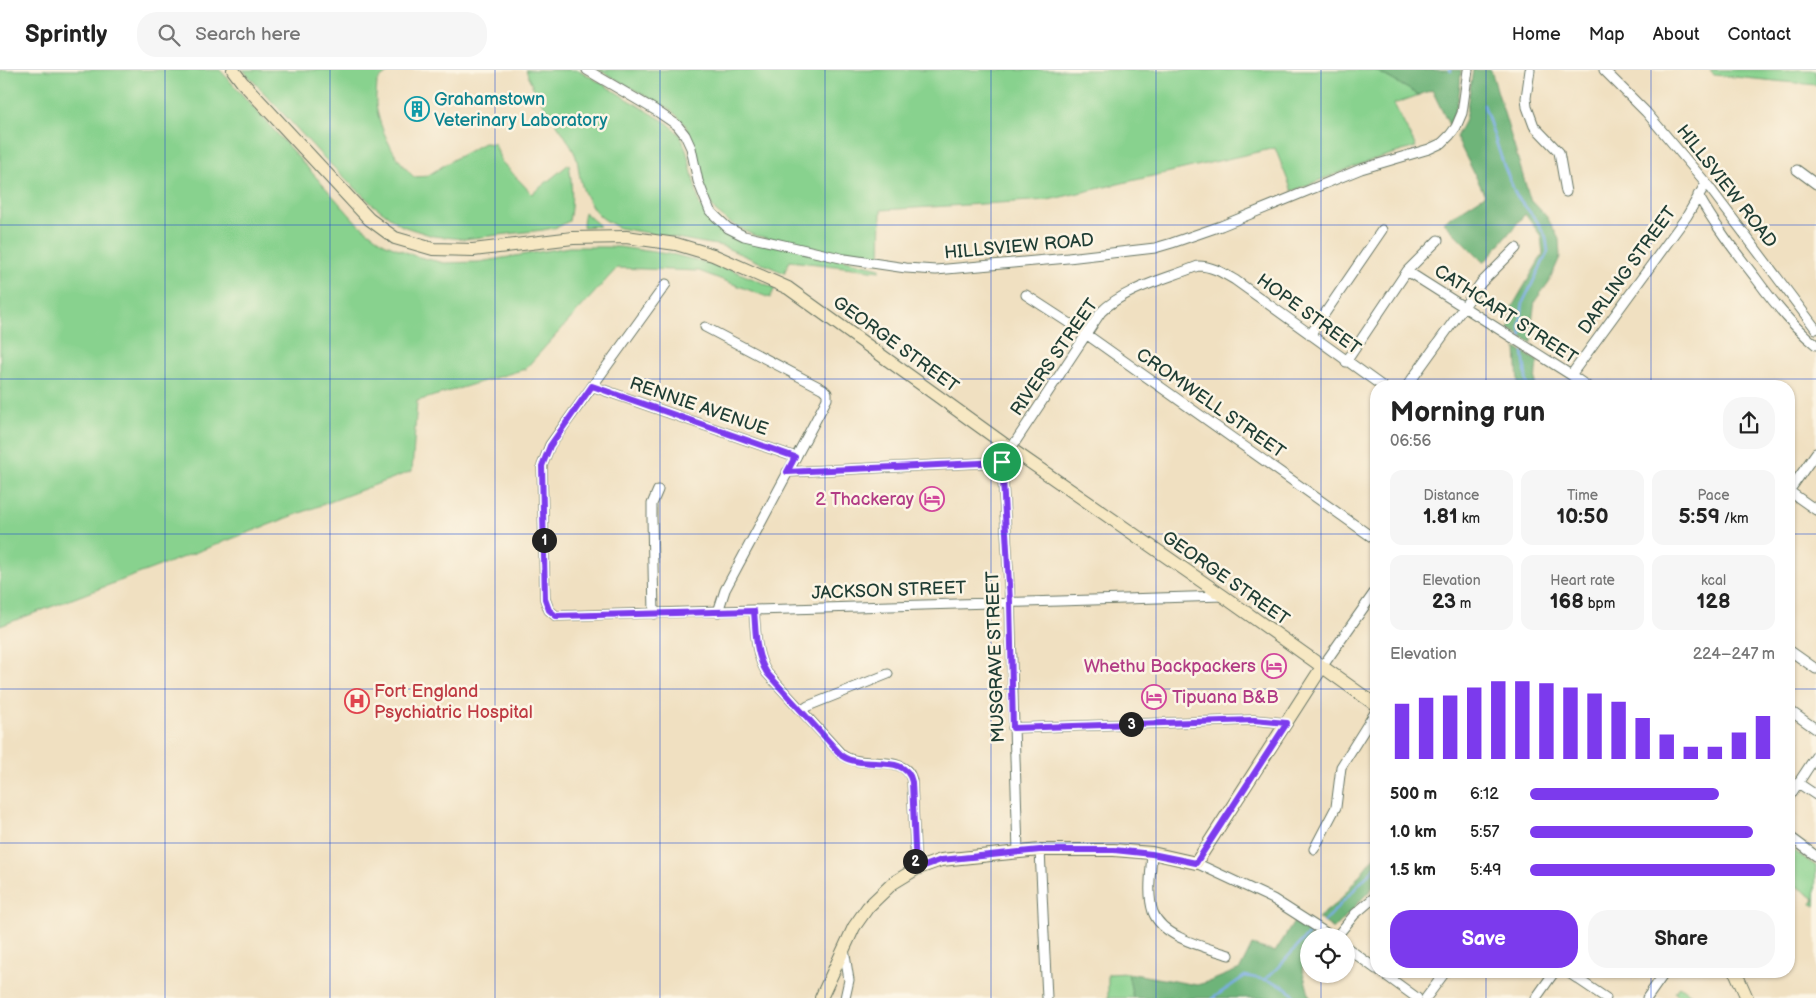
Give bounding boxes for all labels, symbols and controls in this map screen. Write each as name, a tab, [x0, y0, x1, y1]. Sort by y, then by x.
search box	[137, 12, 487, 57]
text: Sprintly	[25, 20, 107, 49]
icon: search	[155, 21, 183, 49]
text: Search here	[195, 23, 301, 46]
text: Home	[1512, 24, 1561, 45]
text: Map	[1589, 24, 1625, 45]
text: About	[1653, 24, 1700, 45]
text: Contact	[1728, 24, 1791, 45]
place label: Grahamstown Veterinary Laboratory	[434, 89, 609, 131]
building icon: Grahamstown Veterinary Laboratory	[404, 96, 430, 122]
street label: HILLSVIEW ROAD	[1672, 121, 1781, 252]
street label: DARLING STREET	[1574, 202, 1681, 338]
street label: HILLSVIEW ROAD	[943, 229, 1095, 264]
street label: CATHCART STREET	[1430, 260, 1581, 369]
street label: HOPE STREET	[1253, 270, 1365, 359]
street label: GEORGE STREET	[829, 292, 963, 397]
street label: RIVERS STREET	[1006, 294, 1103, 420]
street label: CROMWELL STREET	[1132, 344, 1289, 463]
street label: RENNIE AVENUE	[627, 373, 771, 440]
text: Morning run	[1390, 396, 1545, 429]
button: share	[1723, 397, 1775, 449]
text: 06:56	[1390, 432, 1431, 451]
pin	[981, 441, 1023, 483]
icon: arrive	[988, 448, 1016, 476]
hotel icon: 2 Thackeray	[919, 486, 945, 512]
text: Distance	[1424, 487, 1479, 504]
text: Time	[1567, 487, 1598, 504]
text: Pace	[1698, 487, 1729, 504]
place label: 2 Thackeray	[815, 489, 915, 510]
text: 1.81	[1423, 504, 1458, 529]
text: 10:50	[1556, 504, 1609, 529]
text: 5:59	[1678, 504, 1720, 529]
text: km	[1458, 510, 1480, 527]
text: /km	[1720, 510, 1749, 527]
street label: GEORGE STREET	[1158, 527, 1293, 630]
pin: 1	[532, 528, 556, 552]
text: 1	[542, 532, 547, 549]
street label: MUSGRAVE STREET	[982, 571, 1009, 743]
text: Elevation	[1422, 572, 1481, 589]
text: Heart rate	[1550, 572, 1615, 589]
text: kcal	[1701, 572, 1726, 589]
street label: JACKSON STREET	[811, 577, 967, 604]
text: 23	[1432, 589, 1456, 614]
text: 168	[1550, 589, 1584, 614]
text: 128	[1696, 589, 1731, 614]
text: m	[1456, 595, 1471, 612]
text: bpm	[1584, 595, 1615, 612]
text: Elevation	[1390, 645, 1457, 664]
text: 224–247 m	[1693, 645, 1775, 664]
hotel icon: Whethu Backpackers	[1261, 653, 1287, 679]
place label: Whethu Backpackers	[1084, 656, 1256, 677]
place label: Fort England Psychiatric Hospital	[374, 681, 533, 723]
hotel icon: Tipuana B&B	[1141, 684, 1167, 710]
place label: Tipuana B&B	[1172, 687, 1279, 708]
hospital icon: Fort England Psychiatric Hospital	[344, 688, 370, 714]
pin: 3	[1118, 712, 1144, 736]
text: 3	[1127, 716, 1136, 733]
text: 500 m	[1390, 785, 1437, 804]
text: 6:12	[1470, 785, 1499, 804]
text: 1.0 km	[1390, 823, 1437, 842]
text: 5:57	[1470, 823, 1499, 842]
pin: 2	[902, 848, 928, 874]
text: 2	[911, 853, 920, 870]
text: 1.5 km	[1390, 861, 1436, 880]
text: 5:49	[1470, 861, 1501, 880]
button: Save	[1390, 910, 1578, 968]
button: Share	[1588, 910, 1775, 968]
map controls	[1300, 928, 1355, 983]
button: locate	[1300, 928, 1355, 983]

